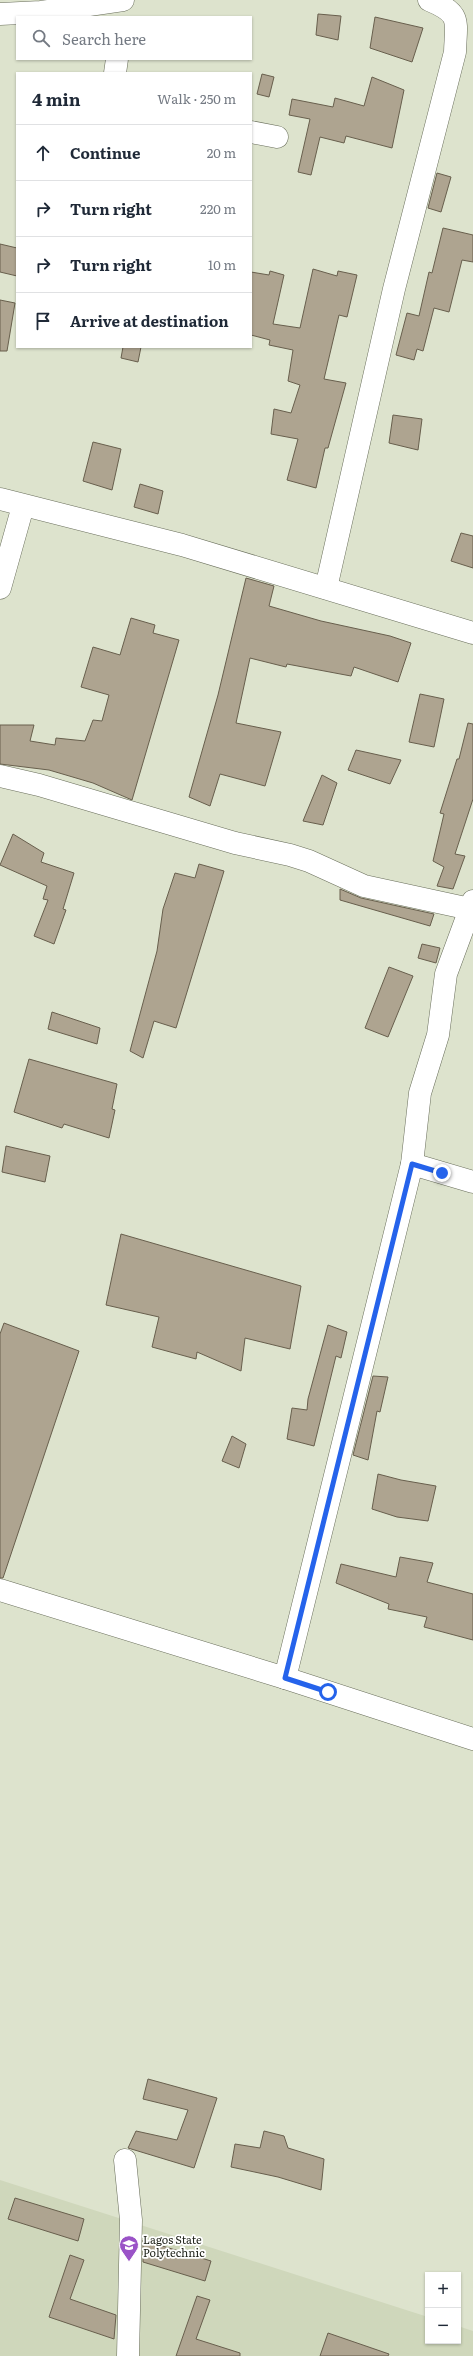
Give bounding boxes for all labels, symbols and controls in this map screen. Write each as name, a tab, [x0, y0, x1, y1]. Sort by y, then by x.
search box	[16, 16, 252, 60]
icon: search	[30, 27, 52, 49]
text: Search here	[62, 27, 146, 50]
text: 4 min	[32, 86, 81, 111]
text: Walk · 250 m	[157, 89, 236, 108]
text: Continue	[70, 141, 140, 164]
icon: ahead	[32, 142, 54, 164]
text: 20 m	[207, 143, 236, 162]
text: Turn right	[70, 197, 152, 220]
icon: right	[32, 198, 54, 220]
text: 220 m	[200, 199, 236, 218]
text: Turn right	[70, 253, 152, 276]
icon: right	[32, 254, 54, 276]
text: 10 m	[208, 255, 236, 274]
text: Arrive at destination	[70, 309, 229, 332]
icon: arrive	[32, 310, 54, 332]
route end	[433, 1164, 451, 1182]
route start	[319, 1683, 337, 1701]
place label: Lagos State Polytechnic	[143, 2231, 205, 2260]
school or university icon: Lagos State Polytechnic	[118, 2234, 140, 2262]
map controls	[425, 2272, 461, 2344]
button: +	[425, 2272, 461, 2308]
button: −	[425, 2308, 461, 2344]

